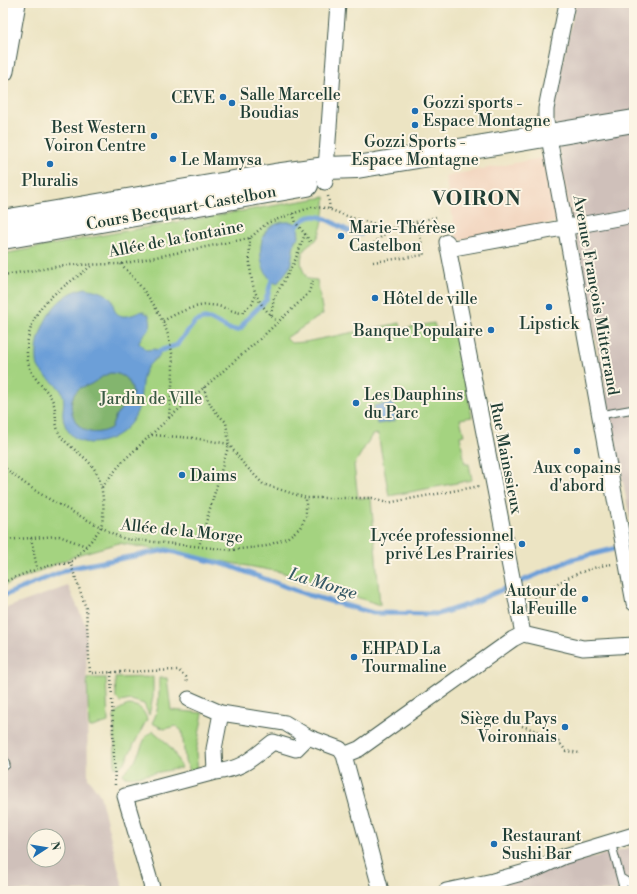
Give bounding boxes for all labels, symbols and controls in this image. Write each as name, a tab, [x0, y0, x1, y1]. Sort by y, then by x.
place label: Salle Marcelle Boudias	[239, 85, 341, 123]
place label: CEVE	[171, 88, 215, 108]
marker: CEVE	[218, 92, 228, 102]
place label: Gozzi sports - Espace Montagne	[423, 93, 550, 131]
marker: Salle Marcelle Boudias	[227, 98, 237, 108]
marker: Gozzi sports - Espace Montagne	[410, 106, 420, 116]
place label: Best Western Voiron Centre	[43, 118, 146, 156]
marker: Gozzi Sports - Espace Montagne	[410, 120, 420, 130]
marker: Best Western Voiron Centre	[149, 131, 159, 141]
place label: Gozzi Sports - Espace Montagne	[351, 132, 479, 170]
place label: Le Mamysa	[181, 150, 263, 170]
marker: Le Mamysa	[168, 154, 178, 164]
marker: Pluralis	[45, 159, 55, 169]
place label: Pluralis	[22, 171, 78, 191]
street label: Cours Becquart-Castelbon	[85, 181, 278, 235]
district label: VOIRON	[431, 187, 522, 212]
street label: Avenue François Mitterrand	[568, 193, 623, 397]
street label: Allée de la fontaine	[106, 216, 246, 262]
place label: Marie-Thérèse Castelbon	[349, 218, 455, 256]
marker: Marie-Thérèse Castelbon	[336, 231, 346, 241]
place label: Hôtel de ville	[383, 289, 478, 309]
marker: Hôtel de ville	[370, 293, 380, 303]
marker: Lipstick	[544, 302, 554, 312]
place label: Lipstick	[519, 314, 580, 334]
place label: Banque Populaire	[353, 321, 483, 341]
marker: Banque Populaire	[486, 325, 496, 335]
place label: Les Dauphins du Parc	[364, 385, 463, 423]
park label: Jardin de Ville	[99, 389, 202, 409]
marker: Les Dauphins du Parc	[351, 398, 361, 408]
street label: Rue Mainssieux	[485, 401, 527, 517]
marker: Aux copains d'abord	[572, 446, 582, 456]
place label: Aux copains d'abord	[532, 458, 621, 496]
place label: Daims	[190, 466, 237, 486]
marker: Daims	[177, 470, 187, 480]
street label: Allée de la Morge	[119, 515, 244, 547]
place label: Lycée professionnel privé Les Prairies	[370, 526, 514, 564]
marker: Lycée professionnel privé Les Prairies	[517, 539, 527, 549]
water label: La Morge	[285, 563, 359, 605]
place label: Autour de la Feuille	[505, 581, 577, 619]
marker: Autour de la Feuille	[580, 594, 590, 604]
place label: EHPAD La Tourmaline	[362, 639, 447, 677]
marker: EHPAD La Tourmaline	[349, 652, 359, 662]
place label: Siège du Pays Voironnais	[461, 709, 557, 747]
marker: Siège du Pays Voironnais	[560, 722, 570, 732]
place label: Restaurant Sushi Bar	[502, 826, 582, 864]
north arrow	[26, 828, 66, 868]
marker: Restaurant Sushi Bar	[489, 839, 499, 849]
text: N	[47, 840, 63, 852]

